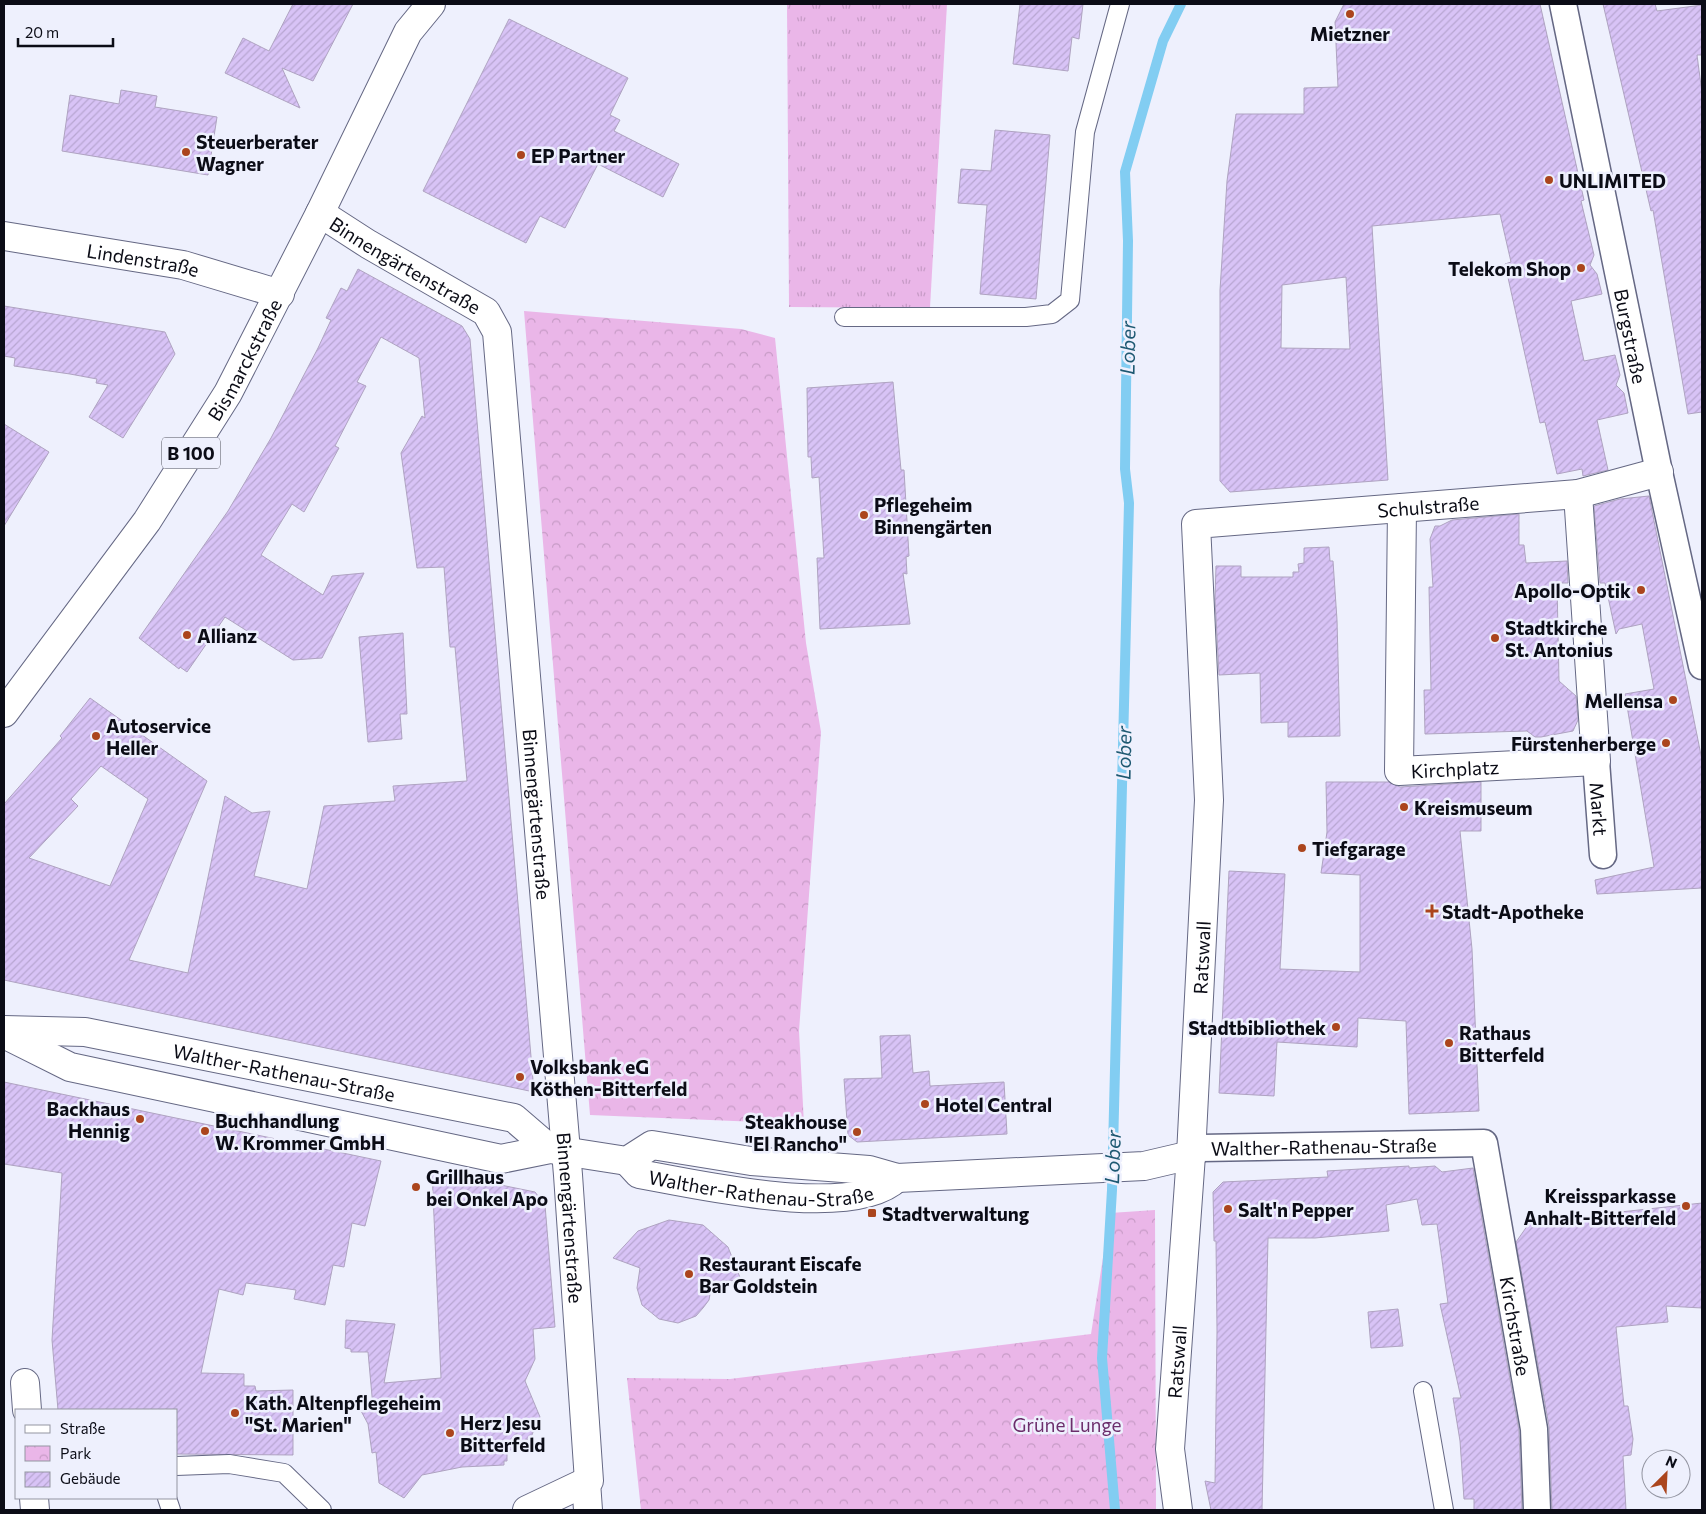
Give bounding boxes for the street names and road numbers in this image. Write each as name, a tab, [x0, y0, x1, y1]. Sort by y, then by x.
street label: Binnengärtenstraße	[326, 211, 485, 318]
street label: Lindenstraße	[85, 238, 202, 281]
street label: Burgstraße	[1610, 287, 1652, 385]
street label: Bismarckstraße	[202, 295, 286, 425]
road number: B 100	[162, 438, 220, 468]
street label: Schulstraße	[1376, 490, 1480, 521]
street label: Binnengärtenstraße	[519, 728, 556, 900]
street label: Kirchplatz	[1410, 754, 1500, 782]
street label: Markt	[1586, 781, 1613, 837]
street label: Ratswall	[1188, 920, 1214, 995]
street label: Walther-Rathenau-Straße	[171, 1038, 397, 1105]
street label: Binnengärtenstraße	[553, 1131, 588, 1304]
street label: Walther-Rathenau-Straße	[1211, 1132, 1437, 1159]
street label: Walther-Rathenau-Straße	[647, 1165, 876, 1210]
street label: Kirchstraße	[1496, 1275, 1536, 1377]
street label: Ratswall	[1162, 1324, 1190, 1399]

